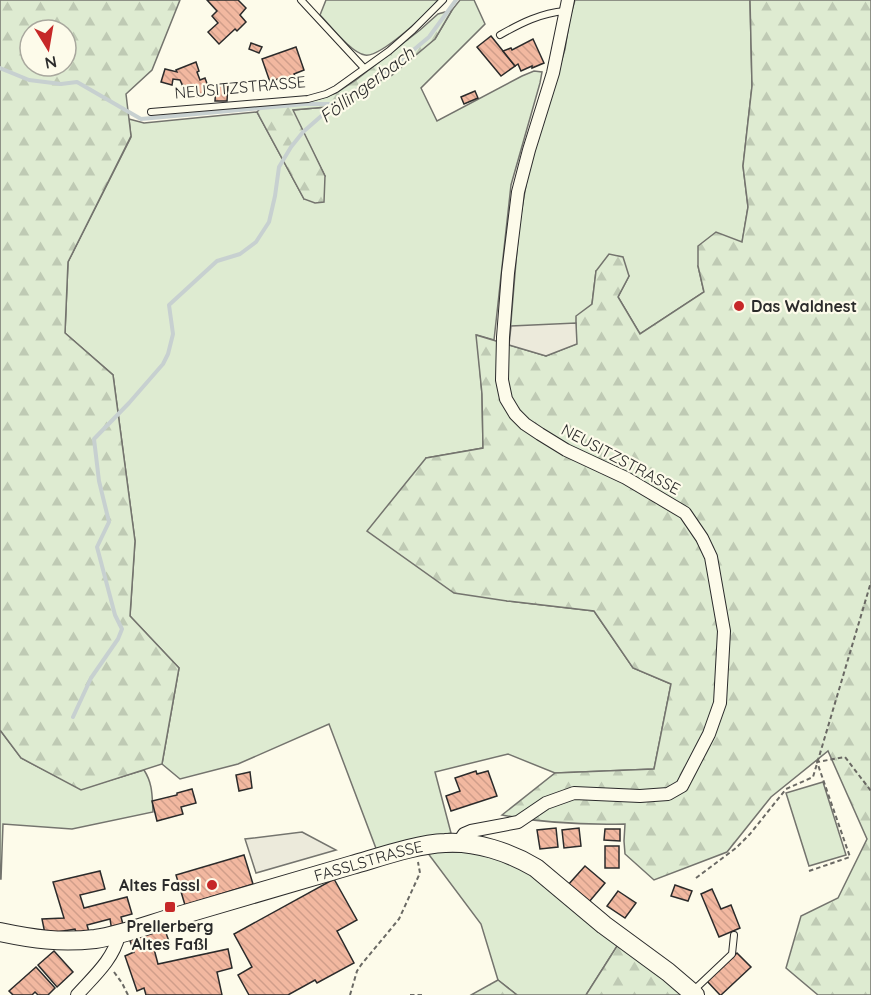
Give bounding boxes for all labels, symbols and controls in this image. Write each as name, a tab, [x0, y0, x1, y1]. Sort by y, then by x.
north arrow	[18, 18, 78, 78]
water label: Föllingerbach	[315, 41, 419, 128]
text: N	[43, 52, 59, 74]
street label: NEUSITZSTRASSE	[174, 71, 306, 103]
place label: Das Waldnest	[751, 296, 857, 316]
marker: Das Waldnest	[732, 299, 746, 313]
street label: NEUSITZSTRASSE	[558, 419, 684, 499]
street label: FASSLSTRASSE	[311, 836, 424, 886]
place label: Altes Fassl	[119, 875, 200, 895]
marker: Altes Fassl	[205, 878, 219, 892]
marker: Prellerberg Altes Faßl	[163, 900, 177, 914]
place label: Prellerberg Altes Faßl	[127, 916, 213, 954]

